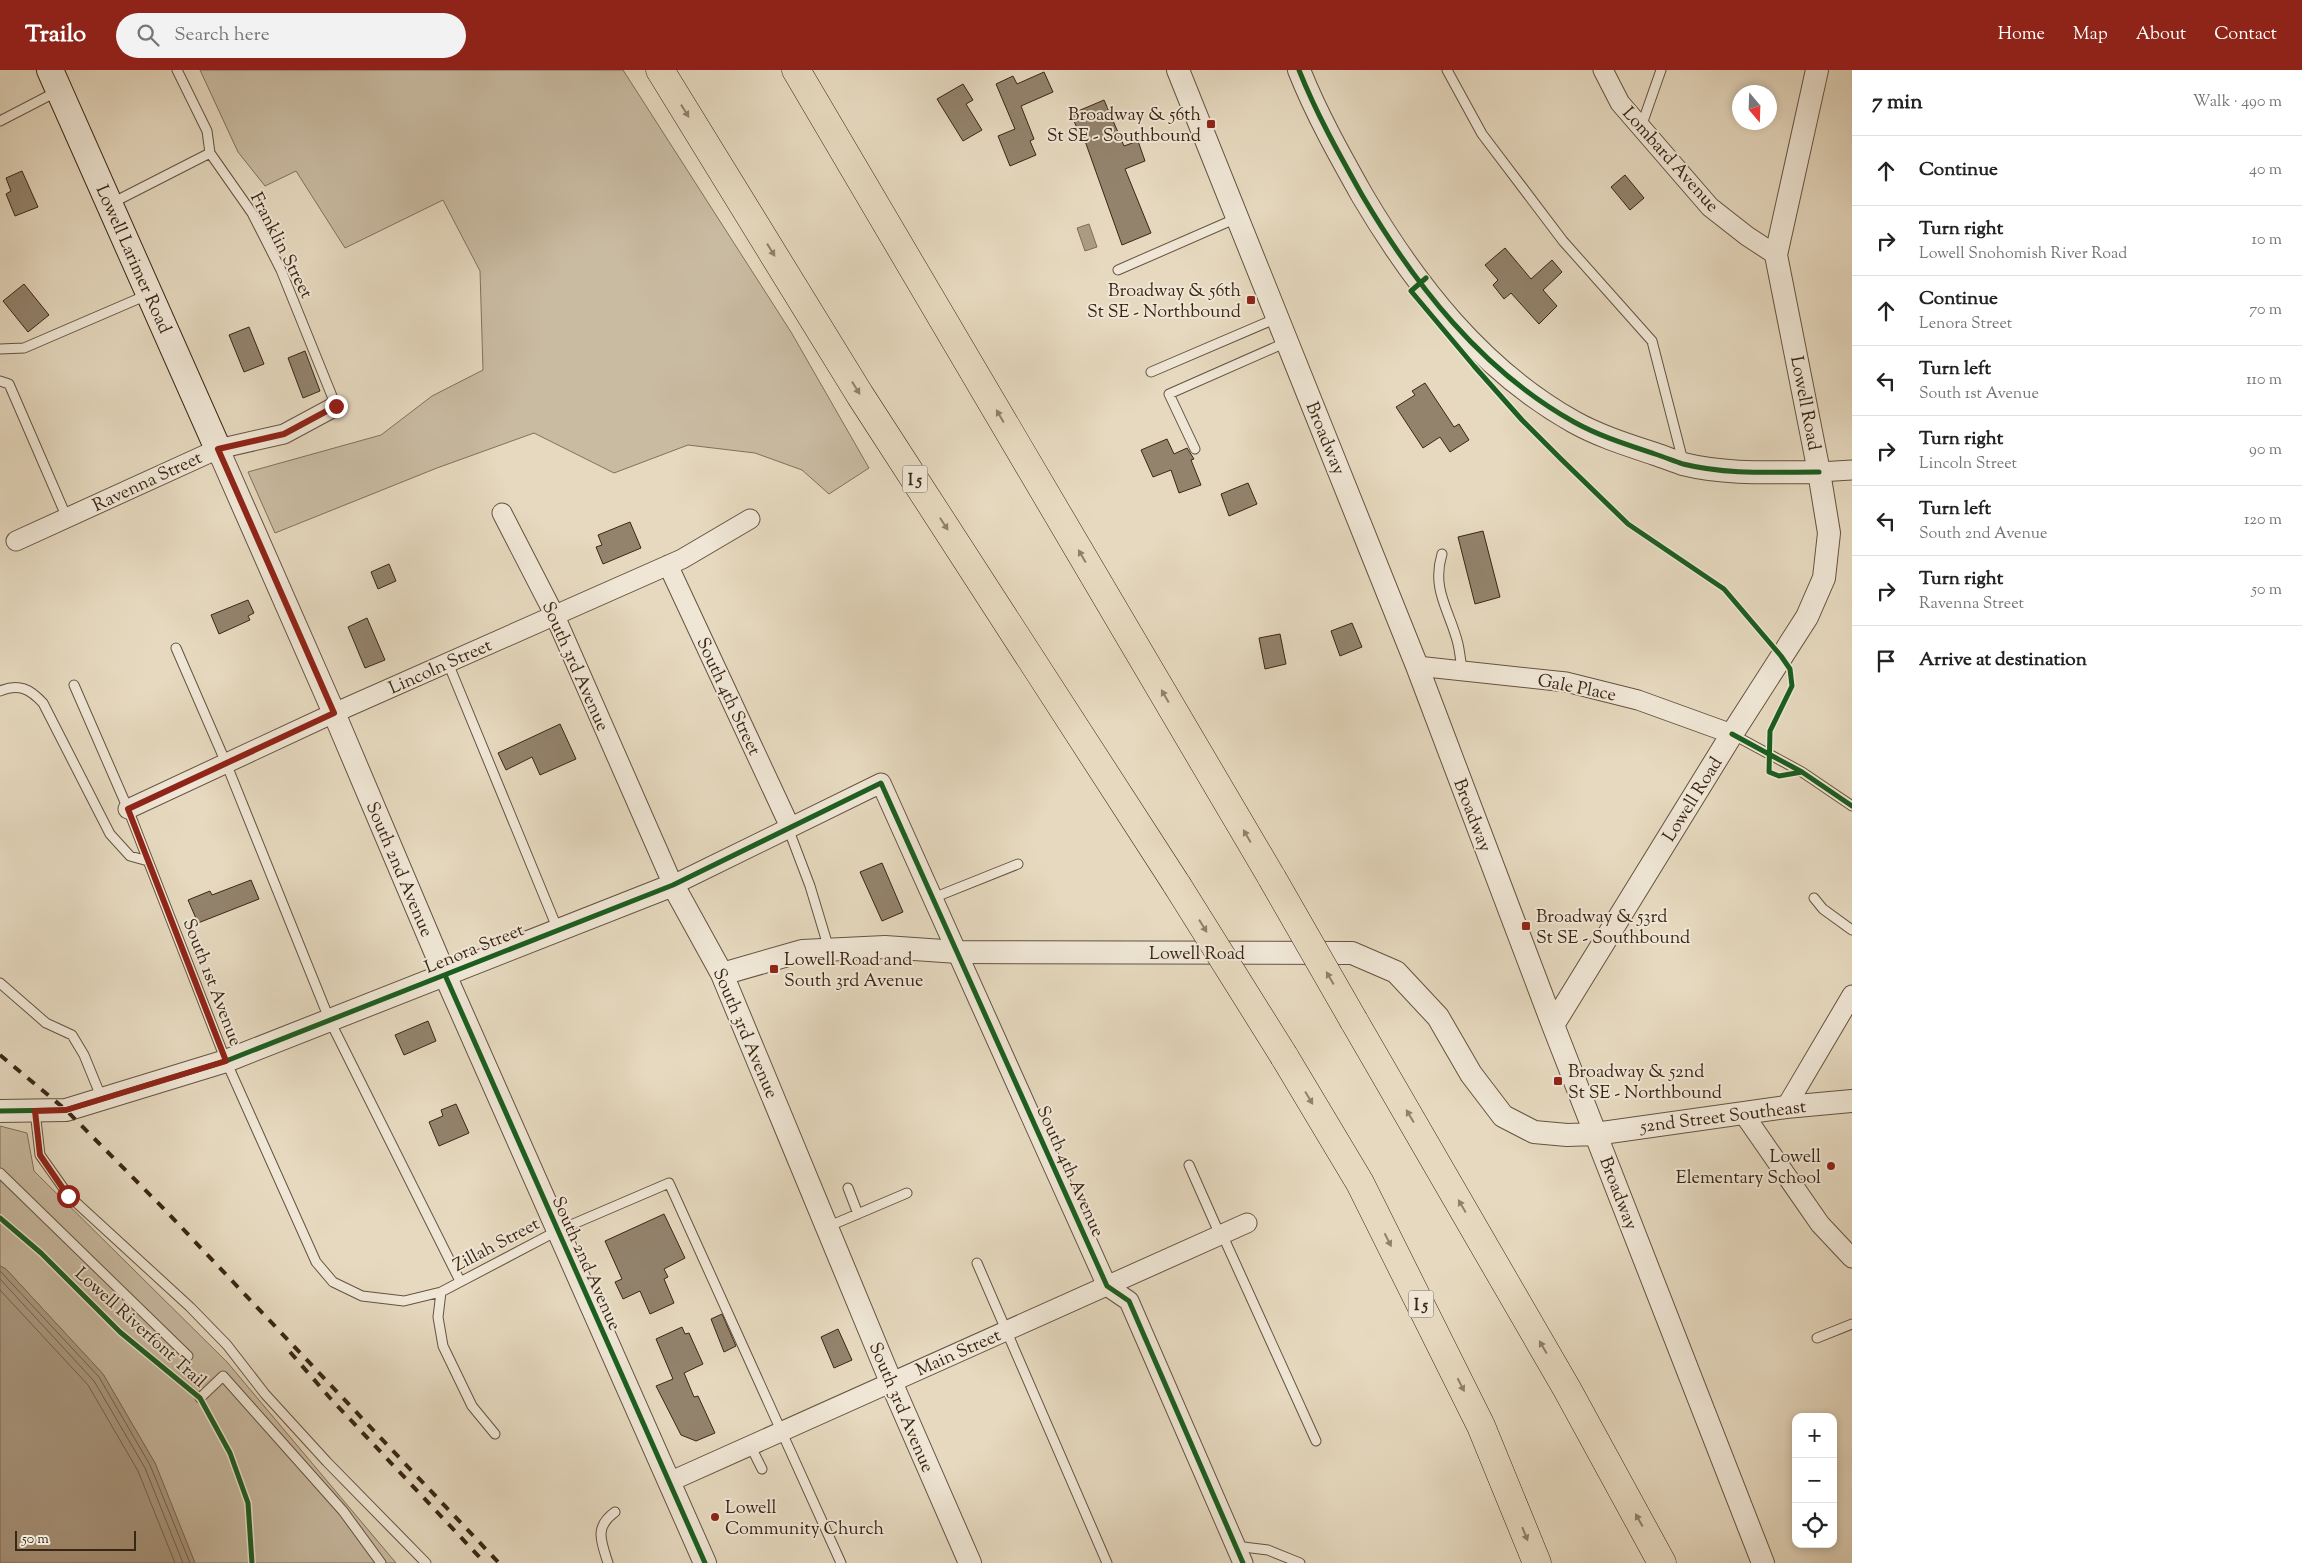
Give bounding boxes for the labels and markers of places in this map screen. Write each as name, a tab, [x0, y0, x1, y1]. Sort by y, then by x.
place label: Broadway & 56th St SE - Southbound	[1047, 103, 1201, 150]
marker: Broadway & 56th St SE - Southbound	[1205, 118, 1217, 130]
place label: Broadway & 56th St SE - Northbound	[1087, 279, 1241, 326]
marker: Broadway & 56th St SE - Northbound	[1245, 294, 1257, 306]
place label: Broadway & 53rd St SE - Southbound	[1536, 905, 1690, 952]
marker: Broadway & 53rd St SE - Southbound	[1520, 920, 1532, 932]
place label: Lowell Road and South 3rd Avenue	[784, 948, 924, 995]
marker: Lowell Road and South 3rd Avenue	[768, 963, 780, 975]
place label: Broadway & 52nd St SE - Northbound	[1568, 1060, 1722, 1107]
marker: Broadway & 52nd St SE - Northbound	[1552, 1075, 1564, 1087]
place label: Lowell Elementary School	[1676, 1145, 1821, 1192]
marker: Lowell Elementary School	[1825, 1160, 1837, 1172]
place label: Lowell Community Church	[725, 1496, 884, 1543]
marker: Lowell Community Church	[709, 1511, 721, 1523]

